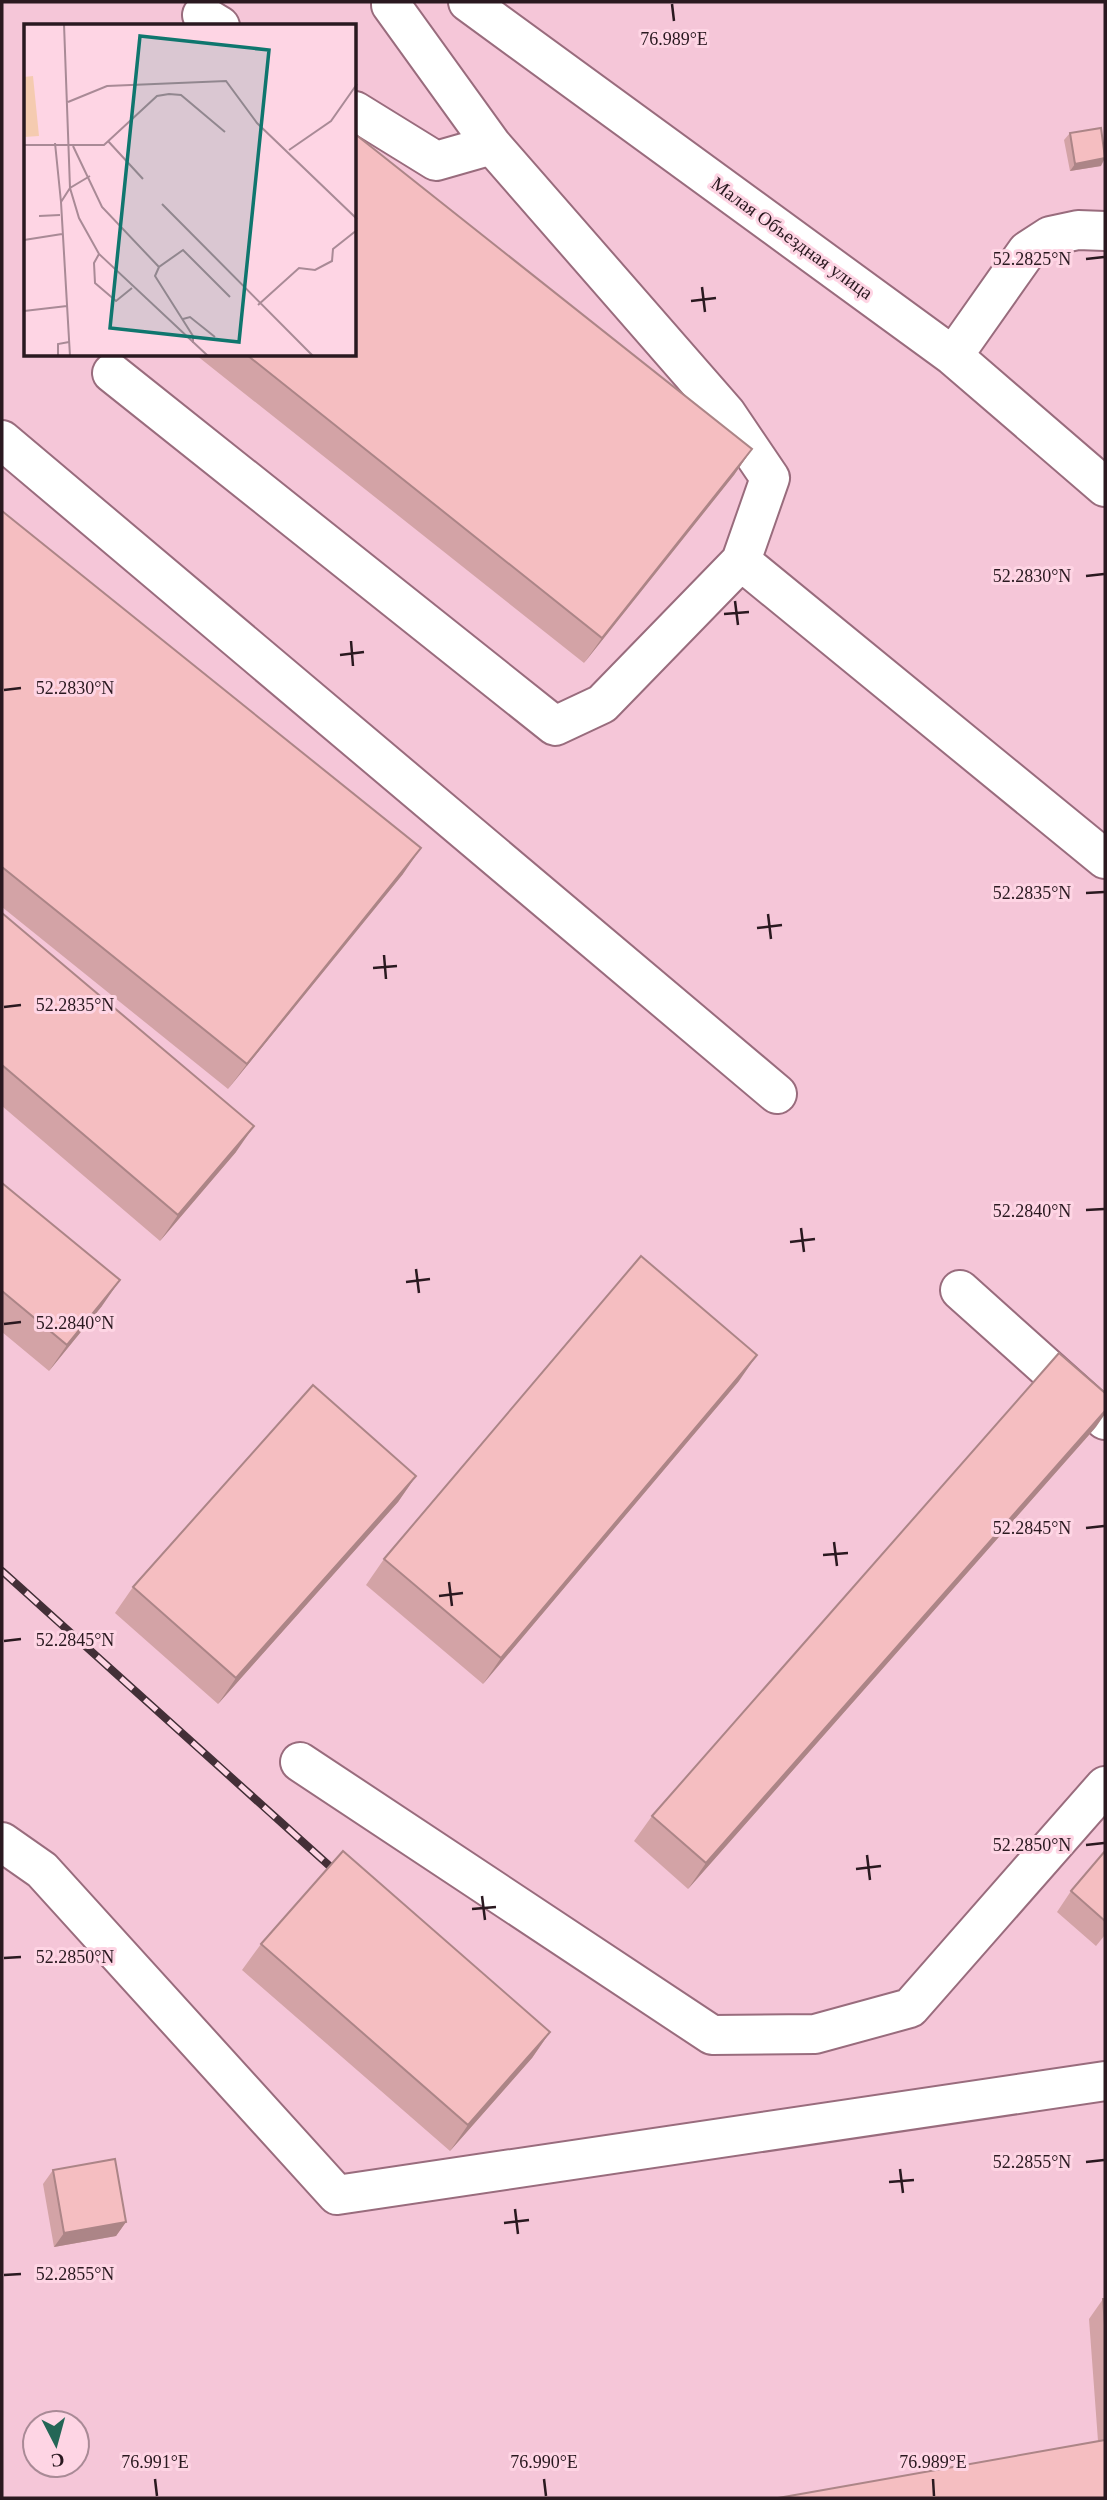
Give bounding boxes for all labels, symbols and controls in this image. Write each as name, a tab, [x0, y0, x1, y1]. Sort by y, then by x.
inset map	[24, 24, 357, 357]
text: 76.989°E	[640, 29, 708, 49]
street label: Малая Объездная улица	[707, 172, 877, 304]
text: 52.2825°N	[993, 249, 1071, 269]
text: 52.2830°N	[993, 566, 1071, 586]
text: 52.2830°N	[36, 678, 114, 698]
text: 52.2835°N	[993, 883, 1071, 903]
text: 52.2835°N	[36, 995, 114, 1015]
text: 52.2840°N	[993, 1201, 1071, 1221]
text: 52.2840°N	[36, 1313, 114, 1333]
text: 52.2845°N	[993, 1518, 1071, 1538]
text: 52.2845°N	[36, 1630, 114, 1650]
text: 52.2850°N	[993, 1835, 1071, 1855]
text: 52.2850°N	[36, 1947, 114, 1967]
text: 52.2855°N	[993, 2152, 1071, 2172]
text: 52.2855°N	[36, 2264, 114, 2284]
north arrow	[21, 2409, 91, 2479]
text: С	[50, 2449, 66, 2472]
text: 76.991°E	[121, 2452, 189, 2472]
text: 76.990°E	[510, 2452, 578, 2472]
text: 76.989°E	[899, 2452, 967, 2472]

